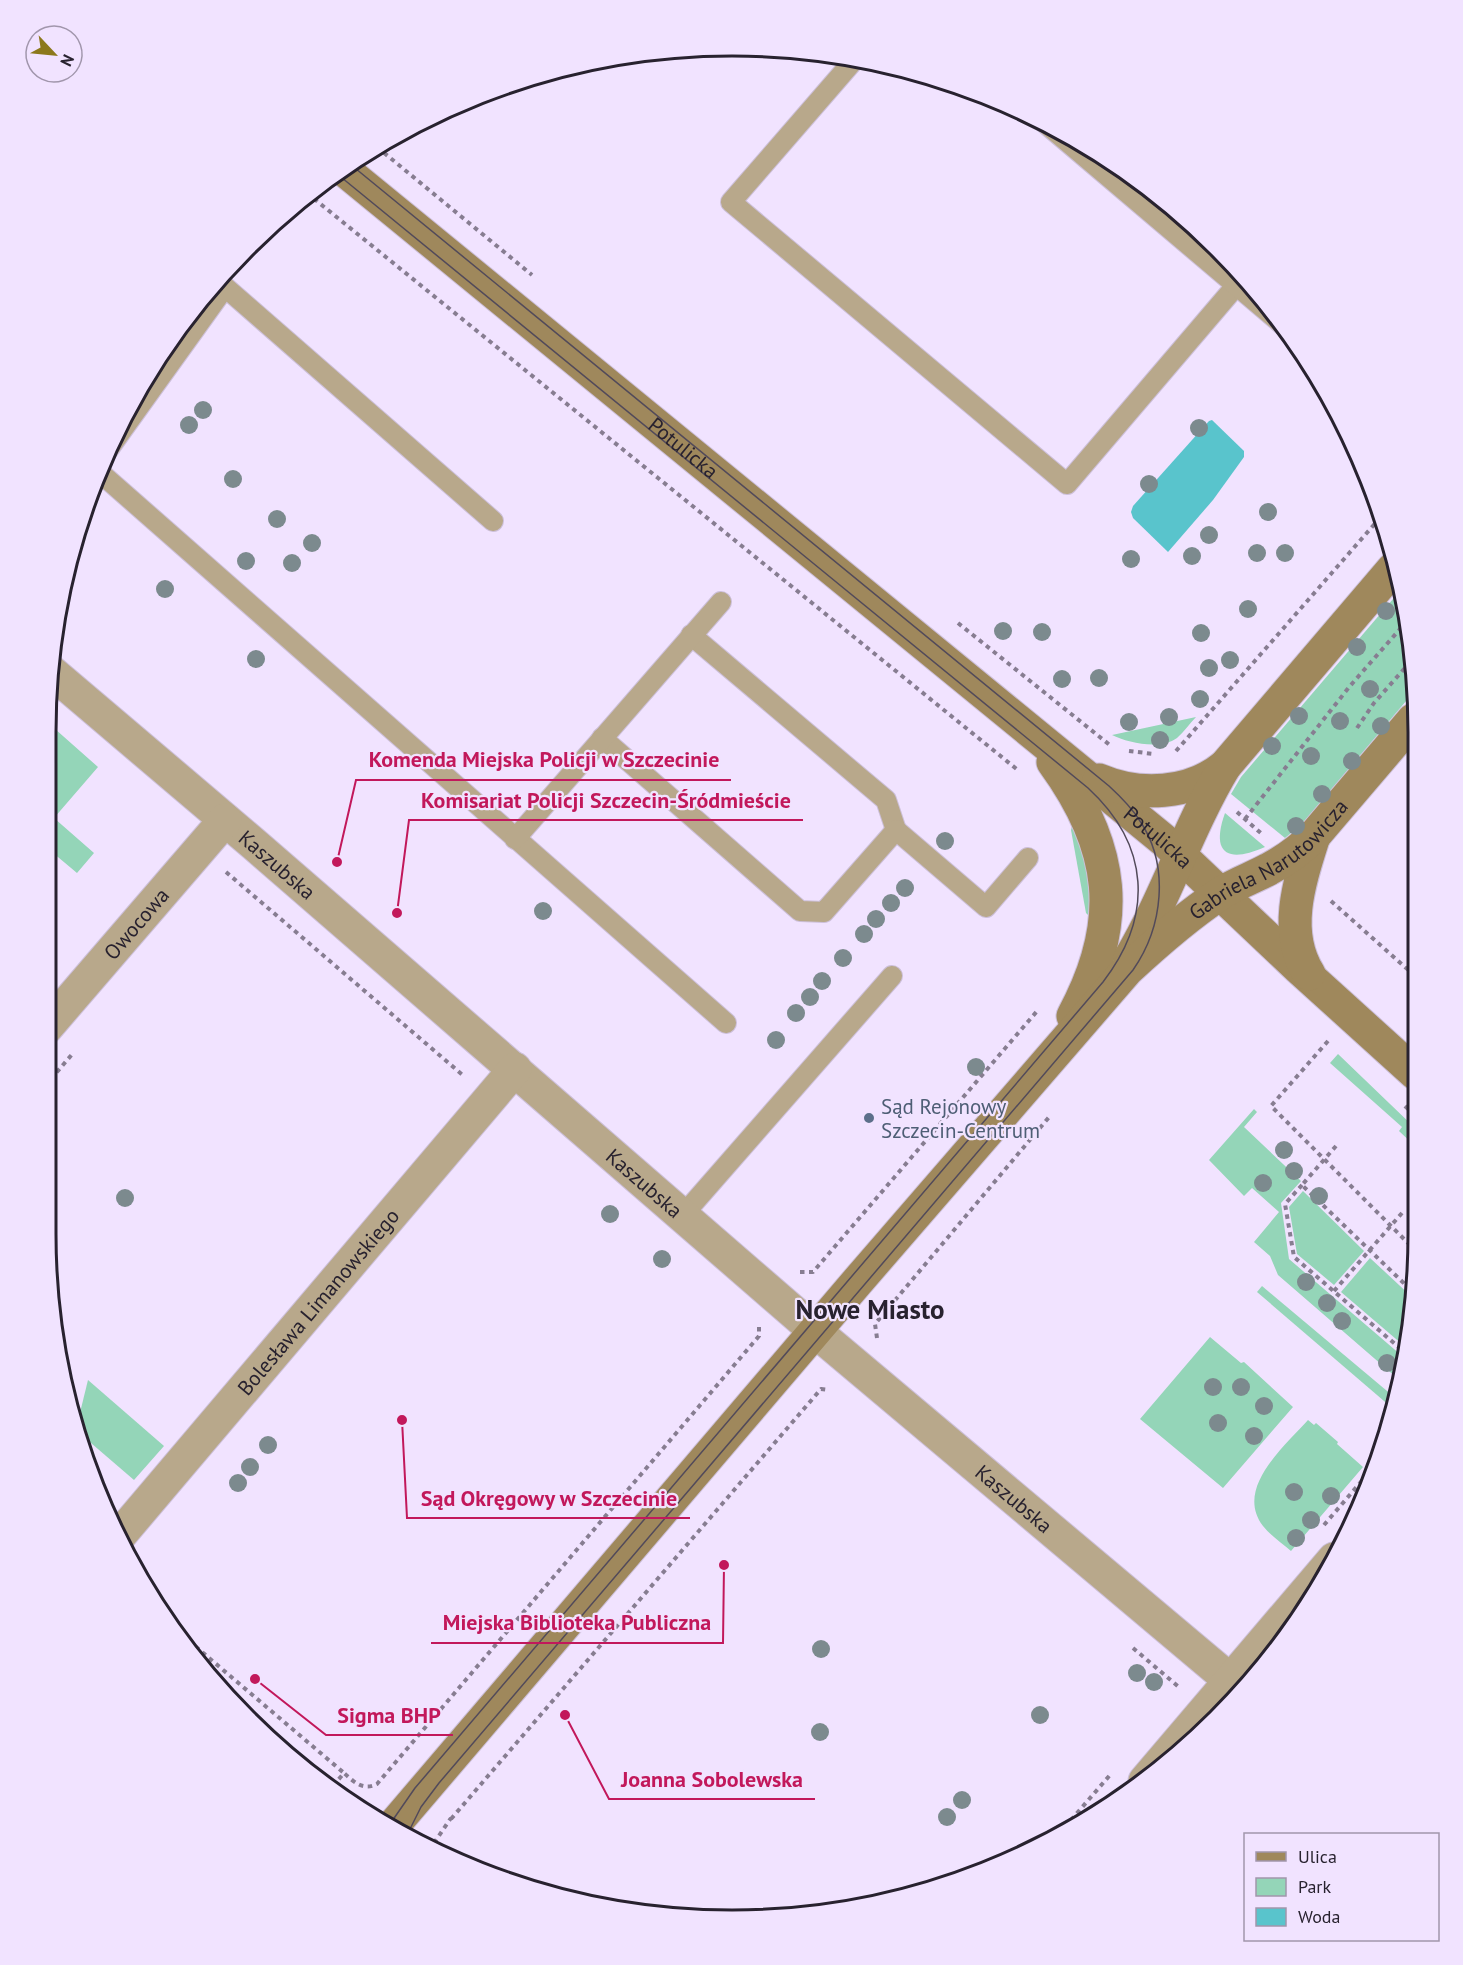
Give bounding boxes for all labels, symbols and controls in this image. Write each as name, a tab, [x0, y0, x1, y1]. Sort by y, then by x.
north arrow	[24, 24, 84, 84]
text: N	[56, 51, 79, 70]
street label: Potulicka	[643, 411, 724, 484]
callout: Komenda Miejska Policji w Szczecinie	[356, 740, 731, 780]
text: Komenda Miejska Policji w Szczecinie	[369, 745, 719, 773]
callout: Komisariat Policji Szczecin-Śródmieście	[409, 780, 803, 820]
text: Komisariat Policji Szczecin-Śródmieście	[421, 786, 791, 814]
street label: Gabriela Narutowicza	[1183, 793, 1353, 925]
street label: Potulicka	[1118, 800, 1199, 874]
street label: Kaszubska	[233, 824, 321, 905]
street label: Owocowa	[97, 882, 175, 965]
place label: Sąd Rejonowy Szczecin-Centrum	[881, 1093, 1040, 1144]
marker: Sąd Rejonowy Szczecin-Centrum	[862, 1111, 876, 1125]
street label: Kaszubska	[601, 1142, 688, 1224]
street label: Bolesława Limanowskiego	[231, 1203, 405, 1401]
district label: Nowe Miasto	[795, 1292, 945, 1326]
street label: Kaszubska	[970, 1458, 1058, 1539]
callout: Sąd Okręgowy w Szczecinie	[407, 1478, 690, 1518]
text: Sąd Okręgowy w Szczecinie	[421, 1484, 677, 1512]
callout: Miejska Biblioteka Publiczna	[431, 1603, 723, 1643]
text: Miejska Biblioteka Publiczna	[443, 1608, 711, 1636]
callout: Sigma BHP	[326, 1695, 453, 1735]
text: Sigma BHP	[337, 1701, 441, 1729]
callout: Joanna Sobolewska	[609, 1759, 815, 1799]
text: Joanna Sobolewska	[620, 1765, 803, 1793]
legend	[1244, 1833, 1439, 1941]
text: Ulica	[1298, 1845, 1337, 1868]
text: Park	[1298, 1875, 1331, 1898]
text: Woda	[1298, 1905, 1340, 1928]

